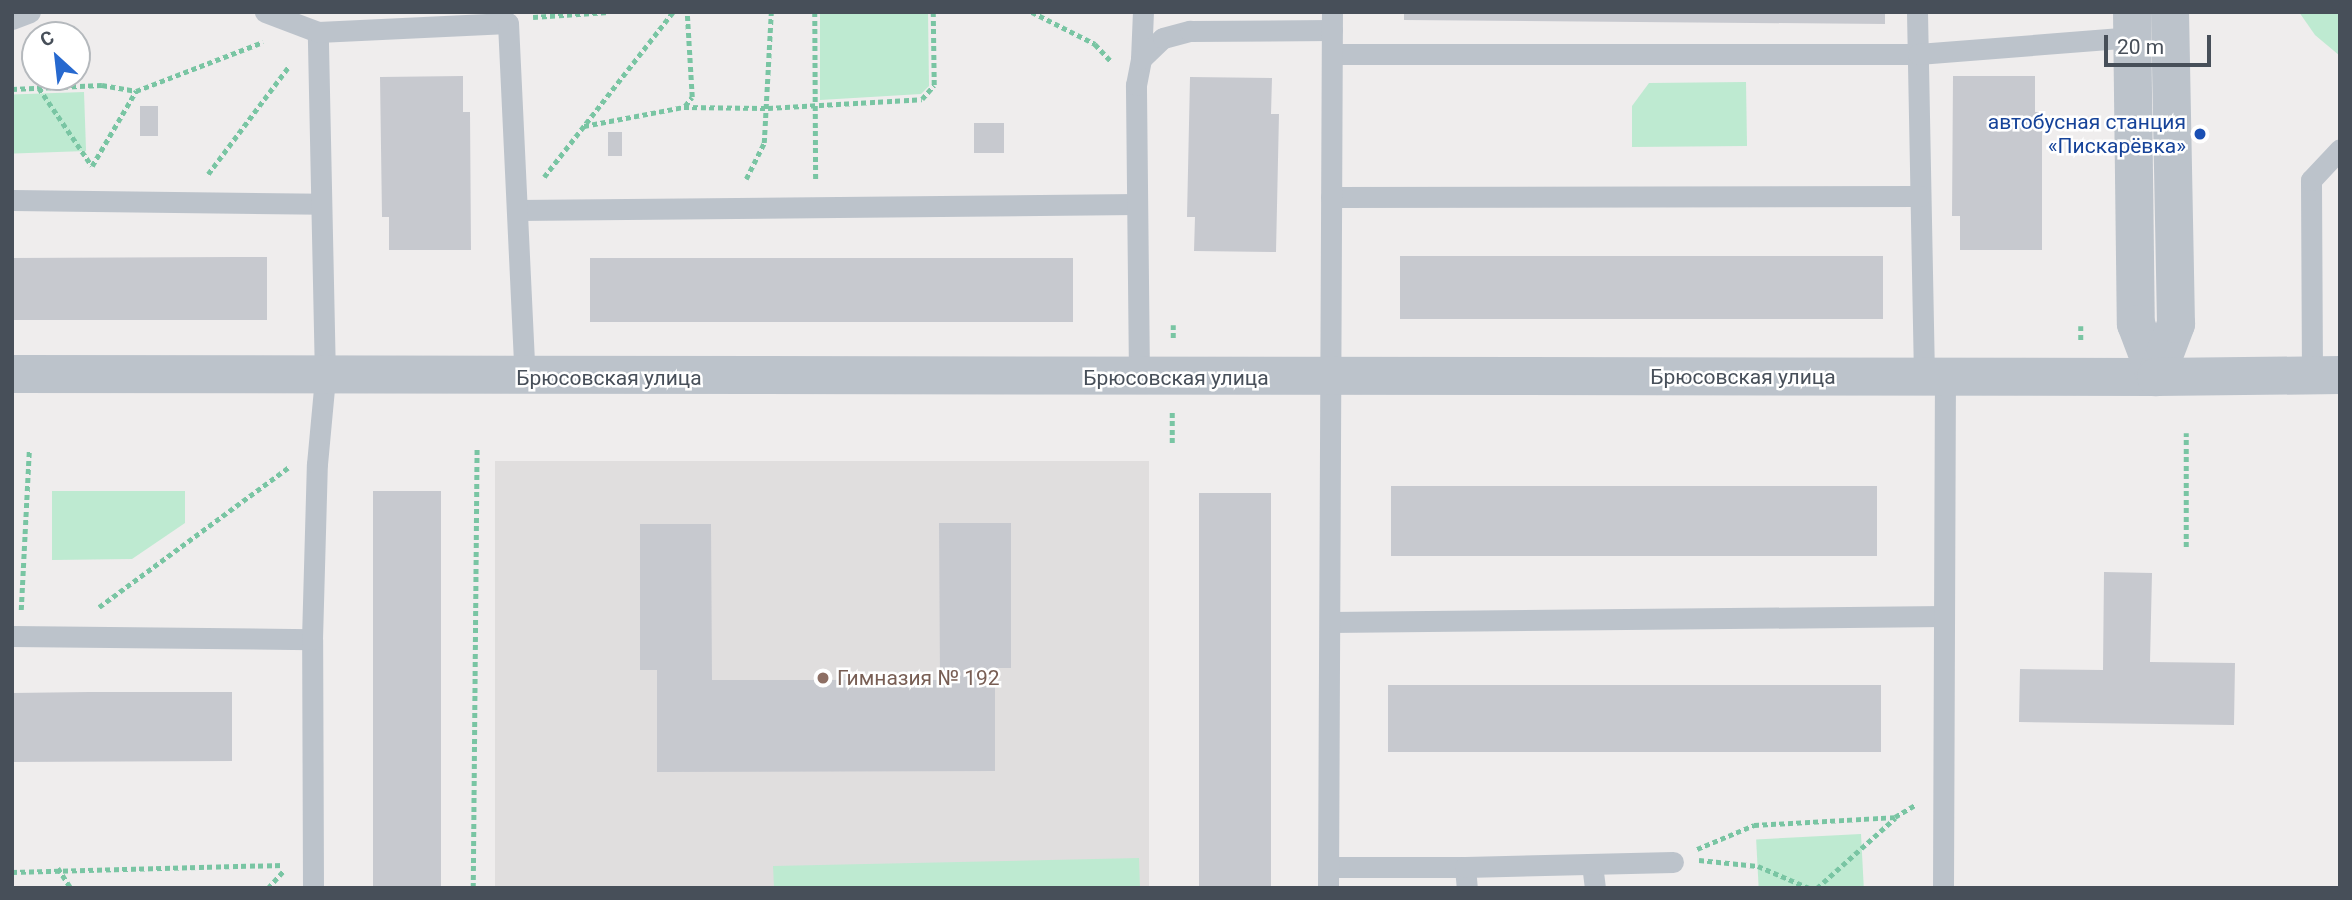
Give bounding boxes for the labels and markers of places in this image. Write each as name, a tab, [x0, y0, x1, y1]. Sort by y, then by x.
place label: автобусная станция «Пискарёвка»	[1988, 109, 2186, 159]
marker: автобусная станция «Пискарёвка»	[2192, 126, 2208, 142]
place label: Гимназия № 192	[837, 665, 1000, 691]
marker: Гимназия № 192	[815, 670, 831, 686]

